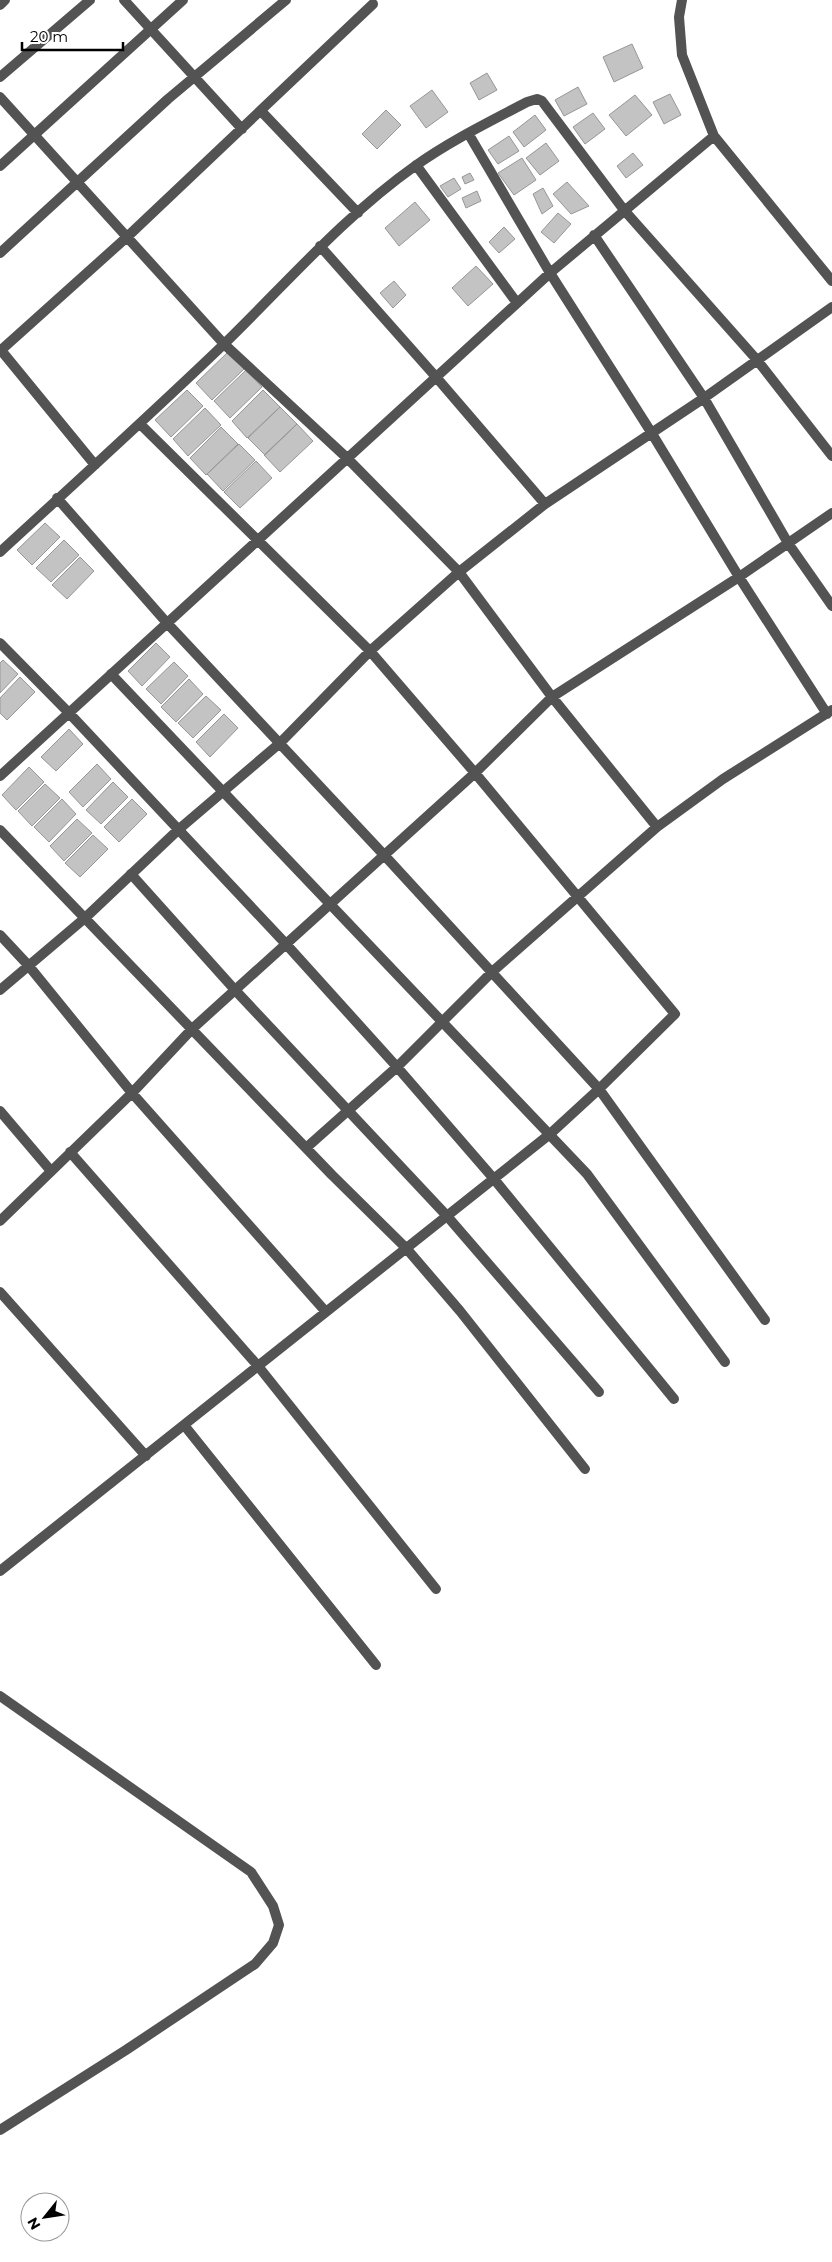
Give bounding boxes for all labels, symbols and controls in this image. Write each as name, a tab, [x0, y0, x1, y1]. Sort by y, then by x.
scale bar	[22, 20, 124, 52]
text: 20 m	[30, 27, 68, 46]
north arrow	[20, 2192, 70, 2242]
text: N	[23, 2214, 44, 2233]

